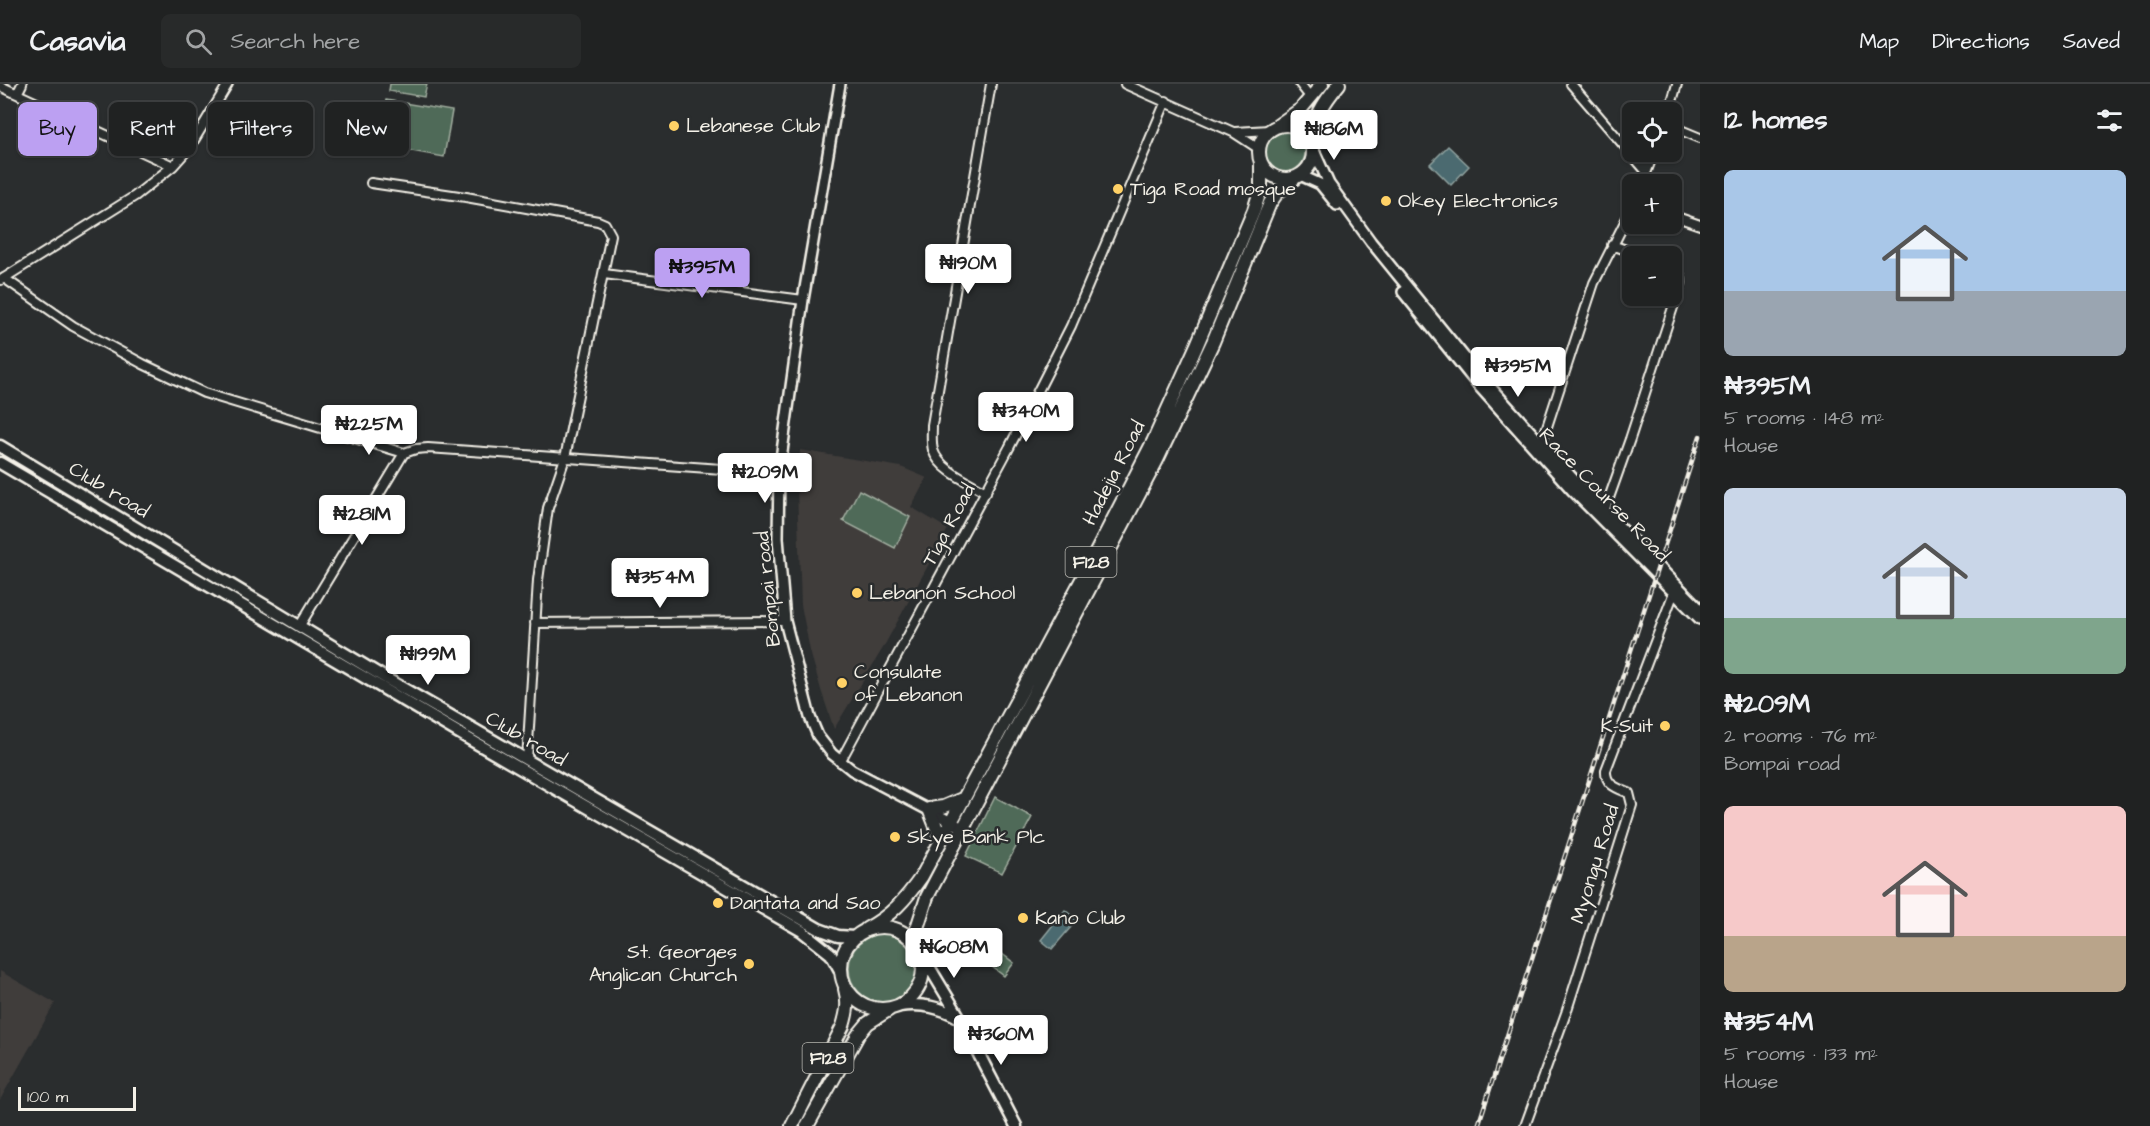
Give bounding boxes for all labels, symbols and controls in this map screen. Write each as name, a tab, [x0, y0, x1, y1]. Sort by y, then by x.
search box	[161, 14, 581, 68]
text: Casavia	[30, 22, 125, 61]
icon: search	[182, 25, 215, 58]
text: Search here	[230, 26, 360, 57]
text: Map	[1859, 27, 1899, 56]
text: Directions	[1932, 27, 2030, 56]
text: Saved	[2063, 27, 2120, 56]
chip: Buy	[18, 102, 97, 156]
chip: Rent	[109, 102, 196, 156]
chip: Filters	[208, 102, 313, 156]
chip: New	[325, 102, 409, 156]
map controls	[1622, 102, 1682, 306]
button: locate	[1622, 102, 1682, 162]
text: 12 homes	[1724, 102, 1827, 138]
icon: filters	[2093, 104, 2126, 137]
pin: ₦186M	[1292, 110, 1376, 161]
place label: Lebanese Club	[686, 112, 820, 140]
text: ₦186M	[1304, 115, 1364, 143]
marker: Lebanese Club	[667, 119, 681, 133]
button: +	[1622, 174, 1682, 234]
place label: Tiga Road mosque	[1130, 175, 1296, 204]
marker: Tiga Road mosque	[1111, 182, 1125, 196]
place label: Okey Electronics	[1398, 187, 1558, 216]
marker: Okey Electronics	[1379, 194, 1393, 208]
icon: home	[1871, 209, 1979, 317]
pin: ₦190M	[926, 244, 1010, 295]
button: −	[1622, 246, 1682, 306]
pin: ₦395M	[660, 248, 744, 299]
text: ₦190M	[939, 249, 997, 277]
text: ₦395M	[669, 253, 735, 281]
pin: ₦395M	[1476, 347, 1560, 398]
text: ₦395M	[1485, 352, 1551, 380]
text: ₦395M	[1724, 368, 1811, 404]
pin: ₦340M	[984, 392, 1068, 443]
text: ₦340M	[992, 397, 1060, 425]
text: 5 rooms · 148 m²	[1724, 404, 1884, 432]
pin: ₦225M	[327, 405, 411, 456]
text: ₦225M	[335, 410, 403, 438]
street label: Hadejia Road	[1076, 416, 1152, 530]
street label: Race Course Road	[1532, 421, 1676, 569]
text: House	[1724, 432, 1778, 460]
pin: ₦209M	[723, 453, 807, 504]
street label: Club road	[63, 455, 155, 525]
text: ₦209M	[732, 458, 798, 486]
street label: Tiga Road	[916, 479, 983, 572]
pin: ₦281M	[320, 495, 404, 546]
text: ₦281M	[333, 500, 391, 528]
icon: home	[1871, 527, 1979, 635]
street label: Bompai road	[748, 530, 788, 648]
road number: F128	[1066, 547, 1116, 577]
pin: ₦354M	[618, 558, 702, 609]
text: ₦354M	[626, 563, 694, 591]
place label: Lebanon School	[869, 579, 1015, 607]
marker: Lebanon School	[850, 586, 864, 600]
pin: ₦199M	[386, 635, 470, 686]
text: ₦199M	[400, 640, 456, 668]
place label: Consulate of Lebanon	[854, 658, 962, 709]
marker: Consulate of Lebanon	[835, 676, 849, 690]
text: ₦209M	[1724, 686, 1810, 722]
street label: Club road	[480, 705, 572, 773]
place label: K-Suit	[1601, 712, 1653, 740]
marker: K-Suit	[1658, 719, 1672, 733]
text: 2 rooms · 76 m²	[1724, 722, 1877, 750]
text: Bompai road	[1724, 750, 1840, 778]
street label: Myongu Road	[1564, 801, 1627, 927]
place label: Skye Bank Plc	[907, 823, 1046, 852]
marker: Skye Bank Plc	[888, 830, 902, 844]
icon: home	[1871, 845, 1979, 953]
place label: Dantata and Sao	[730, 889, 880, 917]
marker: Dantata and Sao	[711, 896, 725, 910]
place label: Kano Club	[1035, 904, 1125, 932]
marker: Kano Club	[1016, 911, 1030, 925]
pin: ₦608M	[912, 928, 996, 979]
text: ₦608M	[919, 933, 989, 961]
place label: St. Georges Anglican Church	[589, 938, 737, 990]
marker: St. Georges Anglican Church	[742, 957, 756, 971]
text: ₦354M	[1724, 1004, 1814, 1040]
pin: ₦360M	[959, 1015, 1043, 1066]
text: ₦360M	[968, 1020, 1034, 1048]
text: 5 rooms · 133 m²	[1724, 1040, 1878, 1068]
road number: F128	[802, 1043, 854, 1073]
text: House	[1724, 1068, 1778, 1096]
scale bar	[18, 1084, 136, 1112]
text: 100 m	[27, 1086, 68, 1108]

